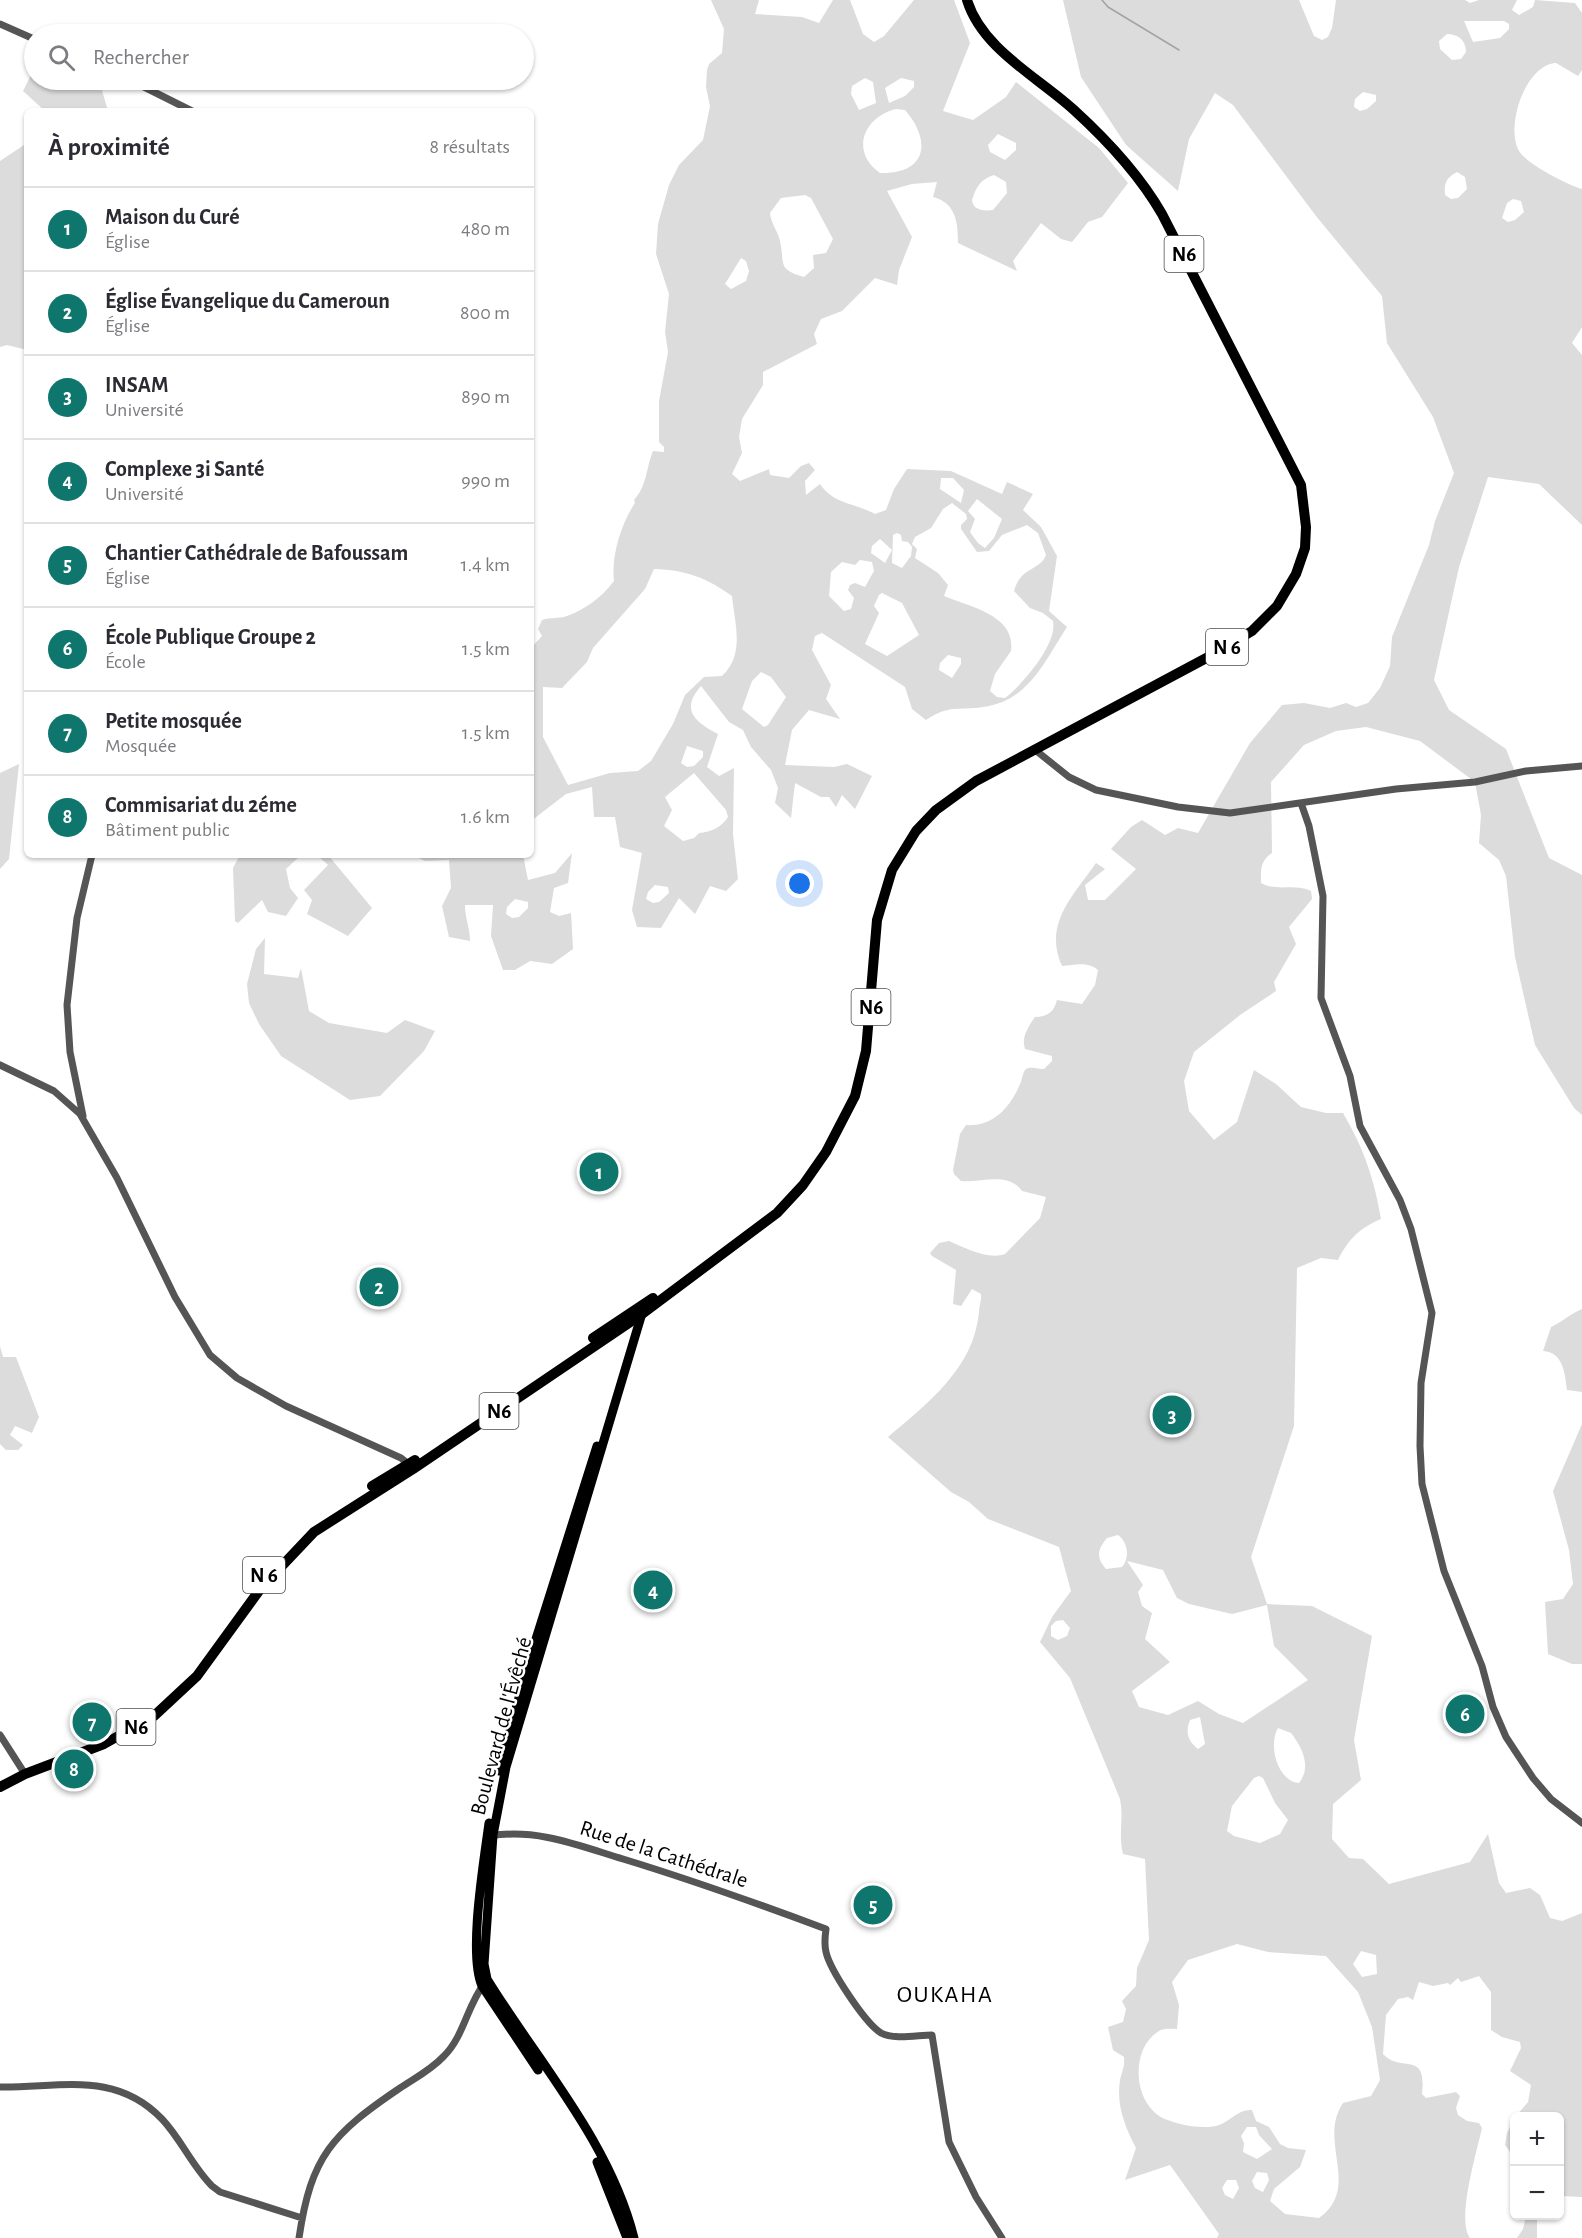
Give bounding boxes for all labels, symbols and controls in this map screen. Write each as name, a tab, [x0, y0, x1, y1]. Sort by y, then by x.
search box	[24, 24, 534, 90]
icon: search	[45, 41, 78, 74]
text: Rechercher	[93, 46, 189, 68]
text: À proximité	[48, 134, 170, 160]
text: 8 résultats	[430, 137, 510, 157]
text: Maison du Curé	[105, 206, 240, 228]
text: 1	[64, 219, 71, 239]
text: 480 m	[461, 219, 510, 239]
text: Église	[105, 232, 150, 252]
road number: N6	[1164, 236, 1204, 272]
text: Église Évangelique du Cameroun	[105, 290, 390, 312]
text: 2	[63, 303, 72, 323]
text: 800 m	[460, 303, 510, 323]
text: Église	[105, 316, 150, 336]
text: INSAM	[105, 374, 168, 396]
text: 3	[63, 387, 72, 407]
text: 890 m	[461, 387, 510, 407]
text: Université	[105, 400, 184, 420]
text: Complexe 3i Santé	[105, 458, 264, 480]
text: 4	[62, 471, 73, 491]
text: 990 m	[461, 471, 510, 491]
text: Université	[105, 484, 184, 504]
text: Chantier Cathédrale de Bafoussam	[105, 542, 408, 564]
text: 5	[63, 555, 72, 575]
text: 1.4 km	[461, 555, 510, 575]
text: Église	[105, 568, 150, 588]
text: École Publique Groupe 2	[105, 626, 316, 648]
road number: N 6	[1206, 629, 1248, 665]
text: 6	[63, 639, 72, 659]
text: 1.5 km	[462, 639, 510, 659]
text: École	[105, 652, 146, 672]
text: Petite mosquée	[105, 710, 242, 732]
text: 7	[63, 723, 72, 743]
text: 1.5 km	[462, 723, 510, 743]
text: Mosquée	[105, 736, 176, 756]
text: Commisariat du 2éme	[105, 794, 297, 816]
text: 8	[63, 807, 72, 827]
text: 1.6 km	[461, 807, 510, 827]
text: Bâtiment public	[105, 820, 230, 840]
your location	[785, 869, 814, 898]
road number: N6	[852, 989, 890, 1025]
pin: 1	[580, 1150, 618, 1194]
pin: 2	[360, 1264, 398, 1310]
pin: 3	[1152, 1392, 1192, 1438]
road number: N6	[480, 1393, 518, 1429]
road number: N 6	[243, 1557, 285, 1593]
pin: 4	[634, 1568, 672, 1612]
street label: Boulevard de l'Évêché	[466, 1634, 535, 1818]
pin: 6	[1446, 1692, 1484, 1736]
pin: 7	[72, 1700, 112, 1744]
road number: N6	[116, 1709, 156, 1745]
pin: 8	[54, 1746, 94, 1792]
street label: Rue de la Cathédrale	[577, 1816, 751, 1892]
pin: 5	[854, 1882, 892, 1928]
district label: OUKAHA	[897, 1983, 993, 2007]
map controls	[1510, 2112, 1564, 2220]
button: +	[1510, 2112, 1564, 2166]
button: −	[1510, 2166, 1564, 2220]

